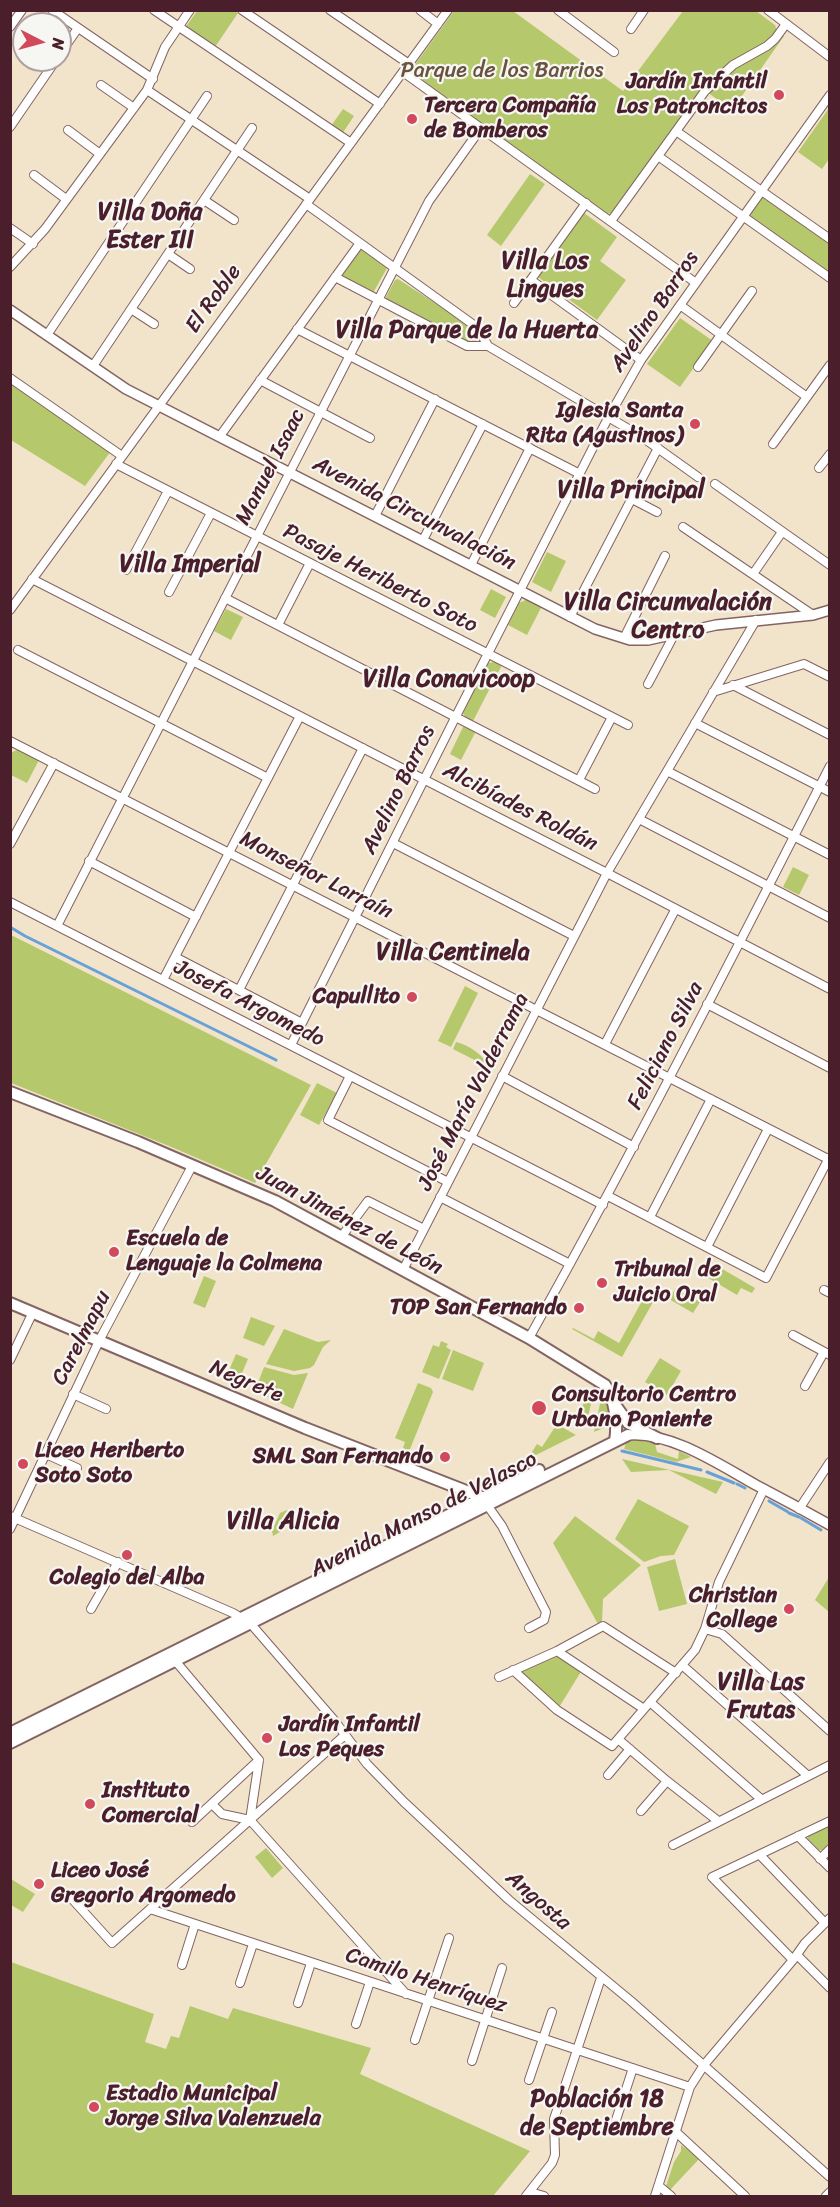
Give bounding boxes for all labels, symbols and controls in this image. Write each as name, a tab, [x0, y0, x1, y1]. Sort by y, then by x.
north arrow	[12, 12, 72, 72]
text: N	[43, 37, 73, 51]
park label: Parque de los Barrios	[400, 58, 604, 84]
place label: Jardín Infantil Los Patroncitos	[617, 69, 767, 120]
marker: Jardín Infantil Los Patroncitos	[772, 88, 786, 102]
place label: Tercera Compañía de Bomberos	[424, 93, 596, 144]
marker: Tercera Compañía de Bomberos	[405, 112, 419, 126]
district label: Villa Doña Ester III	[98, 199, 202, 255]
street label: Avelino Barros	[605, 247, 705, 377]
district label: Villa Los Lingues	[501, 248, 589, 304]
street label: El Roble	[180, 260, 248, 338]
district label: Villa Parque de la Huerta	[336, 317, 598, 345]
place label: Iglesia Santa Rita (Agustinos)	[526, 398, 683, 450]
street label: Manuel Isaac	[230, 404, 312, 530]
marker: Iglesia Santa Rita (Agustinos)	[688, 417, 702, 431]
street label: Avenida Circunvalación	[308, 451, 520, 577]
district label: Villa Principal	[558, 477, 704, 505]
street label: Pasaje Heriberto Soto	[278, 519, 482, 639]
district label: Villa Imperial	[119, 551, 261, 579]
district label: Villa Circunvalación Centro	[564, 589, 772, 645]
district label: Villa Conavicoop	[363, 666, 535, 694]
street label: Avelino Barros	[356, 721, 442, 859]
street label: Alcibíades Roldán	[438, 758, 602, 858]
street label: Monseñor Larraín	[235, 826, 397, 926]
district label: Villa Centinela	[376, 939, 530, 967]
street label: Josefa Argomedo	[169, 955, 329, 1053]
street label: Feliciano Silva	[622, 978, 710, 1114]
place label: Capullito	[312, 984, 400, 1010]
street label: José María Valderrama	[413, 989, 535, 1195]
marker: Capullito	[405, 990, 419, 1004]
street label: Juan Jiménez de León	[251, 1161, 447, 1281]
place label: Escuela de Lenguaje la Colmena	[126, 1226, 322, 1278]
marker: Escuela de Lenguaje la Colmena	[107, 1245, 121, 1259]
place label: Tribunal de Juicio Oral	[614, 1257, 721, 1308]
marker: Tribunal de Juicio Oral	[595, 1276, 609, 1290]
street label: Carelmapu	[47, 1286, 117, 1390]
place label: TOP San Fernando	[390, 1295, 567, 1321]
marker: TOP San Fernando	[572, 1301, 586, 1315]
street label: Negrete	[205, 1355, 287, 1409]
place label: Consultorio Centro Urbano Poniente	[552, 1382, 736, 1434]
marker: Consultorio Centro Urbano Poniente	[530, 1399, 548, 1417]
place label: Liceo Heriberto Soto Soto	[35, 1438, 184, 1490]
place label: SML San Fernando	[252, 1444, 433, 1470]
street label: Avenida Manso de Velasco	[306, 1446, 542, 1584]
marker: SML San Fernando	[438, 1450, 452, 1464]
marker: Liceo Heriberto Soto Soto	[16, 1457, 30, 1471]
district label: Villa Alicia	[227, 1508, 339, 1536]
marker: Colegio del Alba	[120, 1548, 134, 1562]
place label: Colegio del Alba	[50, 1565, 204, 1591]
place label: Christian College	[689, 1583, 777, 1634]
marker: Christian College	[782, 1602, 796, 1616]
district label: Villa Las Frutas	[717, 1669, 805, 1725]
place label: Jardín Infantil Los Peques	[279, 1712, 420, 1764]
marker: Jardín Infantil Los Peques	[260, 1731, 274, 1745]
place label: Instituto Comercial	[102, 1778, 198, 1830]
marker: Instituto Comercial	[83, 1797, 97, 1811]
place label: Liceo José Gregorio Argomedo	[51, 1858, 236, 1910]
street label: Angosta	[500, 1865, 576, 1937]
marker: Liceo José Gregorio Argomedo	[32, 1877, 46, 1891]
street label: Camilo Henríquez	[342, 1942, 510, 2020]
place label: Estadio Municipal Jorge Silva Valenzuela	[106, 2081, 321, 2132]
district label: Población 18 de Septiembre	[520, 2086, 674, 2142]
marker: Estadio Municipal Jorge Silva Valenzuela	[87, 2100, 101, 2114]

